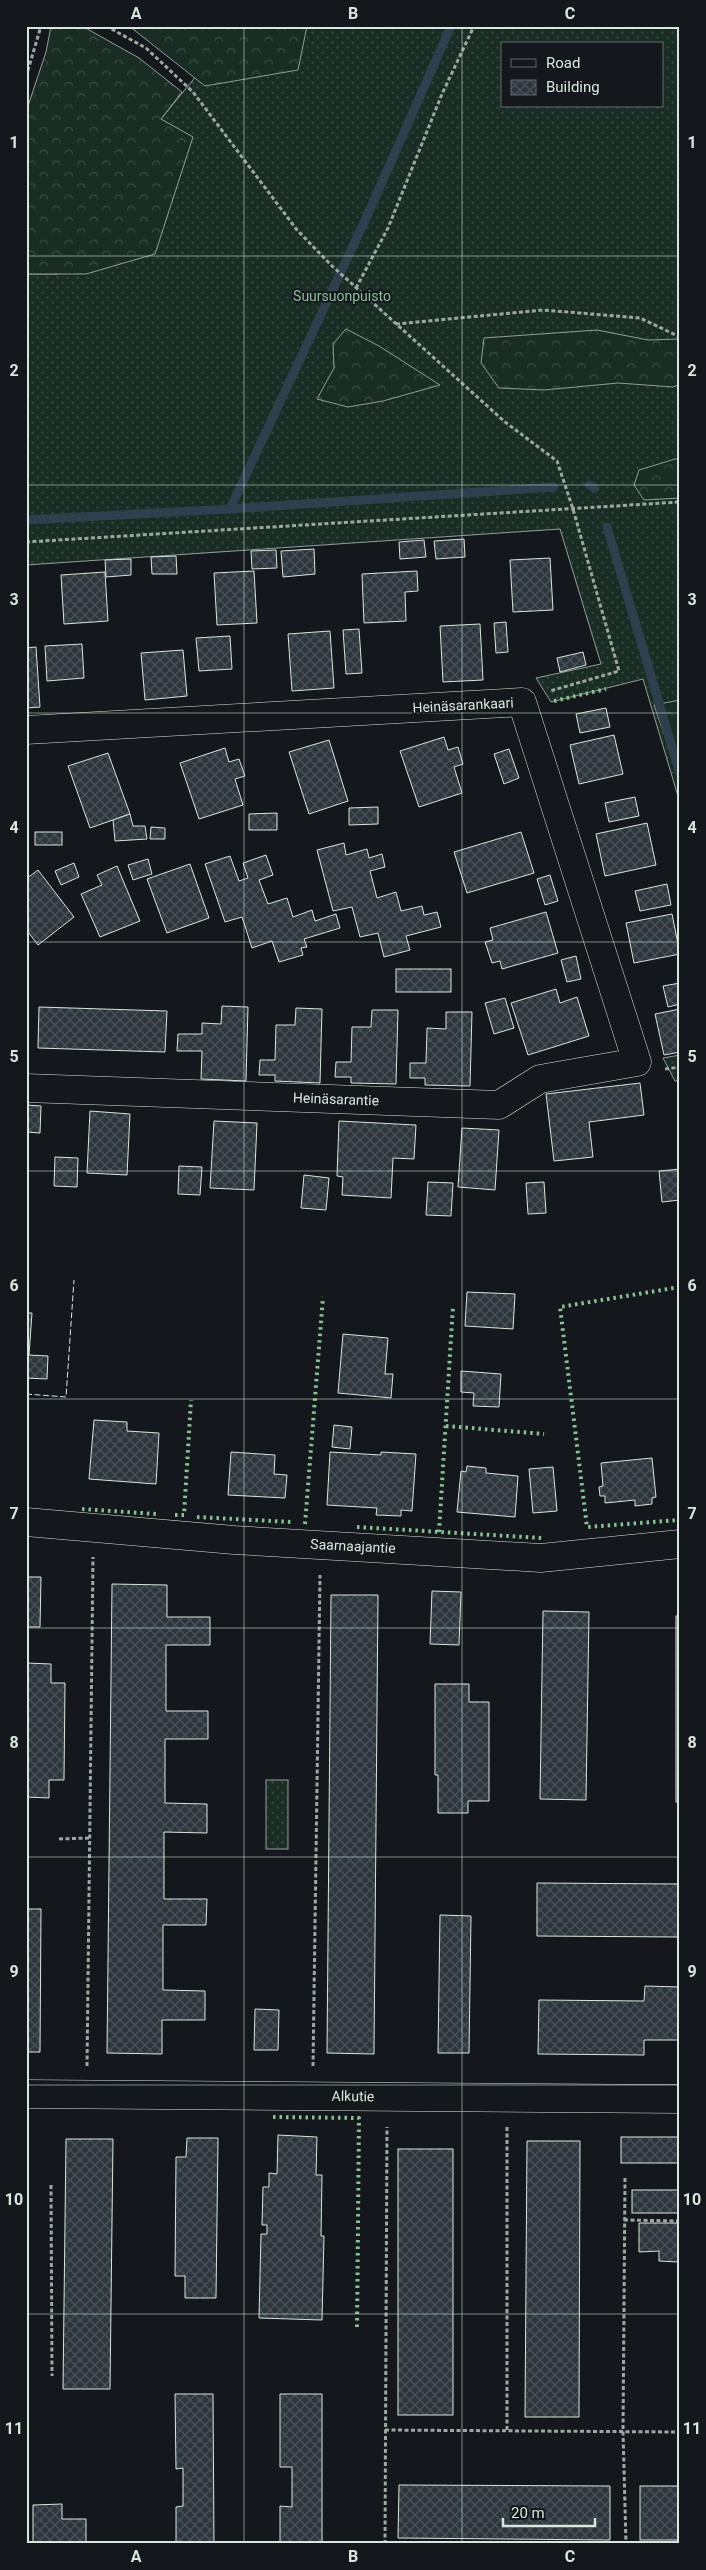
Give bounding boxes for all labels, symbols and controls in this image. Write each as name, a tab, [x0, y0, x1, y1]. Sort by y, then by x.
text: A	[131, 4, 142, 23]
text: B	[348, 4, 358, 23]
text: C	[565, 4, 575, 23]
legend	[501, 42, 664, 108]
text: Road	[546, 54, 580, 72]
text: Building	[546, 78, 600, 96]
text: 1	[9, 133, 19, 152]
text: 1	[687, 133, 697, 152]
park label: Suursuonpuisto	[293, 288, 391, 304]
text: 2	[9, 361, 19, 380]
text: 2	[687, 361, 697, 380]
text: 3	[9, 590, 19, 609]
text: 3	[687, 590, 697, 609]
street label: Heinäsarankaari	[412, 694, 514, 716]
text: 4	[9, 818, 19, 837]
text: 4	[687, 818, 697, 837]
text: 5	[9, 1047, 19, 1066]
text: 5	[687, 1047, 697, 1066]
street label: Heinäsarantie	[293, 1090, 379, 1108]
text: 6	[9, 1276, 19, 1295]
text: 6	[687, 1276, 697, 1295]
text: 7	[9, 1504, 19, 1523]
text: 7	[687, 1504, 697, 1523]
street label: Saarnaajantie	[310, 1536, 396, 1556]
text: 8	[9, 1733, 19, 1752]
text: 8	[687, 1733, 697, 1752]
text: 9	[9, 1962, 19, 1981]
text: 9	[687, 1962, 697, 1981]
street label: Alkutie	[331, 2088, 375, 2104]
text: 10	[5, 2190, 23, 2209]
text: 10	[683, 2190, 701, 2209]
text: 11	[5, 2419, 23, 2438]
text: 11	[683, 2419, 701, 2438]
scale bar	[503, 2495, 596, 2527]
text: 20 m	[511, 2504, 545, 2522]
text: A	[131, 2547, 142, 2566]
text: B	[348, 2547, 358, 2566]
text: C	[565, 2547, 575, 2566]

